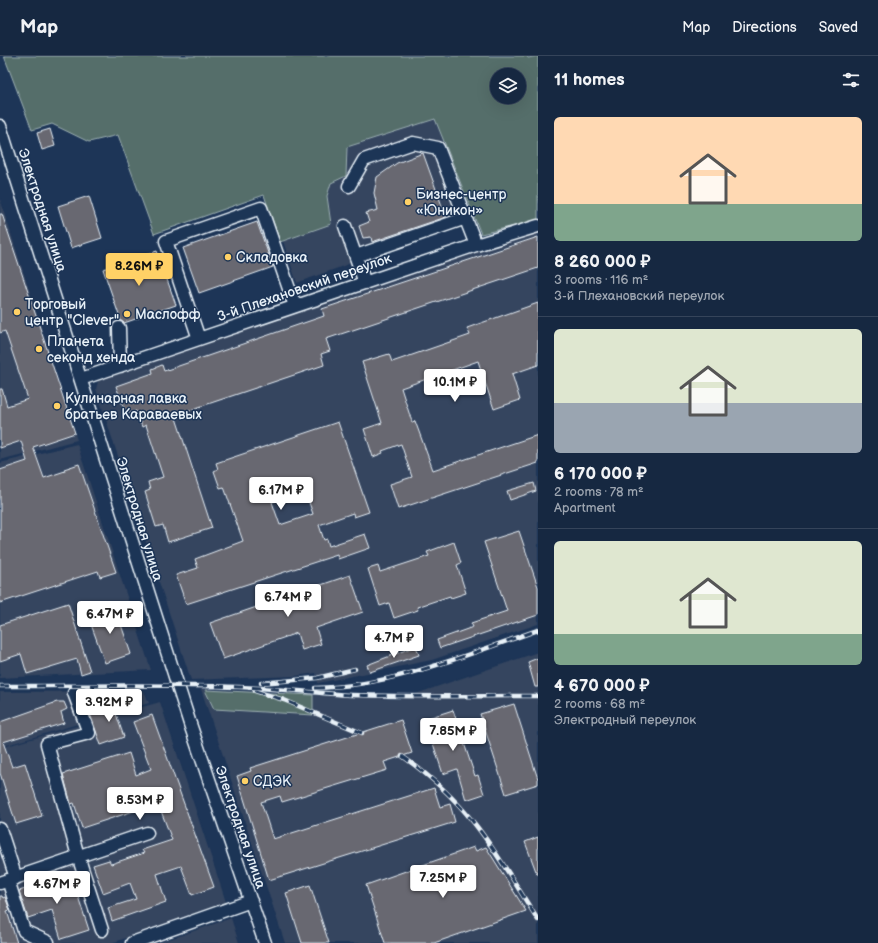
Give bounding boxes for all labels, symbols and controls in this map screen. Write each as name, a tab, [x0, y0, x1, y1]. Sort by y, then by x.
text: Map	[20, 16, 58, 39]
text: Map	[682, 19, 710, 36]
text: Directions	[732, 19, 797, 36]
text: Saved	[819, 19, 858, 36]
map controls	[490, 68, 526, 104]
button: layers	[490, 68, 526, 104]
icon: filters	[840, 69, 862, 91]
text: 11 homes	[554, 70, 625, 90]
icon: home	[672, 143, 744, 215]
street label: Электродная улица	[15, 146, 71, 275]
place label: Бизнес-центр «Юникон»	[416, 186, 506, 219]
marker: Бизнес-центр «Юникон»	[403, 197, 413, 207]
street label: 3-й Плехановский переулок	[215, 249, 394, 325]
place label: Складовка	[236, 249, 309, 266]
marker: Складовка	[223, 252, 233, 262]
text: 8 260 000 ₽	[554, 252, 651, 272]
pin: 8.26M ₽	[102, 253, 176, 287]
text: 8.26M ₽	[115, 258, 163, 274]
text: 3 rooms · 116 m²	[554, 272, 648, 288]
text: 3-й Плехановский переулок	[554, 288, 724, 304]
place label: Торговый центр "Clever"	[25, 296, 119, 329]
place label: Маслофф	[135, 306, 201, 323]
marker: Торговый центр "Clever"	[12, 307, 22, 317]
marker: Маслофф	[122, 309, 132, 319]
place label: Планета секонд хенда	[47, 333, 136, 366]
marker: Планета секонд хенда	[34, 344, 44, 354]
icon: home	[672, 355, 744, 427]
pin: 10.1M ₽	[418, 369, 492, 403]
text: 10.1M ₽	[433, 374, 477, 390]
place label: Кулинарная лавка братьев Караваевых	[65, 390, 202, 423]
marker: Кулинарная лавка братьев Караваевых	[52, 401, 62, 411]
street label: Электродная улица	[113, 455, 167, 584]
text: 6 170 000 ₽	[554, 464, 647, 484]
pin: 6.17M ₽	[244, 477, 318, 511]
text: 6.17M ₽	[258, 482, 304, 498]
text: 2 rooms · 78 m²	[554, 484, 644, 500]
text: Apartment	[554, 500, 615, 516]
icon: home	[672, 567, 744, 639]
pin: 6.74M ₽	[251, 584, 325, 618]
text: 6.74M ₽	[264, 589, 312, 605]
pin: 6.47M ₽	[73, 601, 147, 635]
text: 6.47M ₽	[86, 606, 134, 622]
pin: 4.7M ₽	[361, 625, 427, 659]
text: 4.7M ₽	[374, 630, 414, 646]
text: 4 670 000 ₽	[554, 676, 650, 696]
pin: 3.92M ₽	[72, 689, 146, 723]
text: 3.92M ₽	[85, 694, 133, 710]
text: 2 rooms · 68 m²	[554, 696, 645, 712]
text: Электродный переулок	[554, 712, 696, 728]
pin: 7.85M ₽	[416, 718, 490, 752]
text: 7.85M ₽	[429, 723, 477, 739]
street label: Электродная улица	[211, 763, 270, 892]
place label: СДЭК	[253, 773, 292, 790]
marker: СДЭК	[240, 776, 250, 786]
pin: 8.53M ₽	[103, 787, 177, 821]
text: 8.53M ₽	[116, 792, 164, 808]
pin: 7.25M ₽	[406, 865, 480, 899]
text: 7.25M ₽	[419, 870, 467, 886]
pin: 4.67M ₽	[20, 871, 94, 905]
text: 4.67M ₽	[33, 876, 81, 892]

